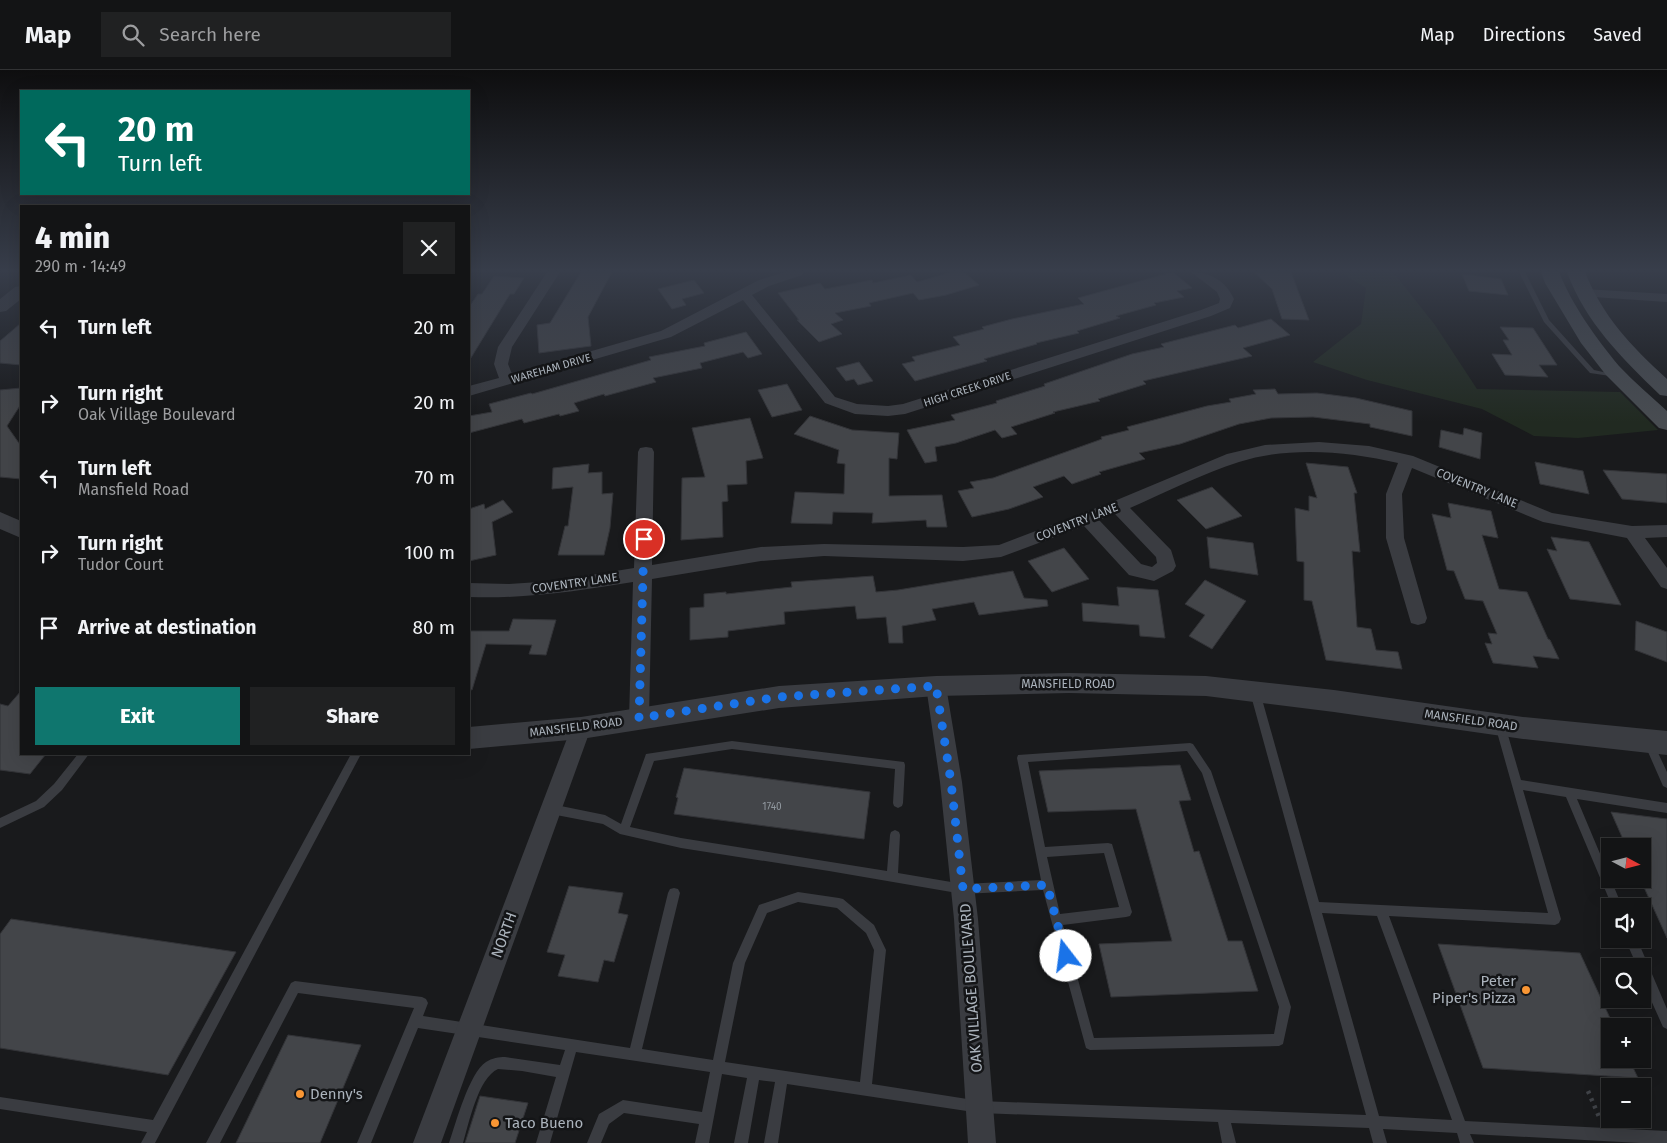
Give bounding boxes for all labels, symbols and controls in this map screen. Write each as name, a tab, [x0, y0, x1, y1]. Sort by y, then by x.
search box	[101, 12, 451, 57]
text: Map	[25, 21, 71, 49]
icon: search	[119, 21, 147, 49]
text: Search here	[159, 23, 261, 46]
text: Map	[1420, 24, 1455, 46]
text: Directions	[1483, 24, 1565, 46]
text: Saved	[1593, 24, 1642, 46]
text: 20 m	[118, 108, 194, 150]
icon: left	[35, 110, 100, 175]
text: Turn left	[118, 150, 202, 177]
text: 4 min	[35, 220, 110, 256]
button: close	[403, 222, 455, 274]
text: 290 m · 14:49	[35, 257, 126, 276]
icon: left	[35, 314, 63, 342]
text: Turn left	[78, 316, 152, 339]
text: 20 m	[414, 316, 455, 339]
street label: WAREHAM DRIVE	[510, 351, 593, 386]
street label: HIGH CREEK DRIVE	[922, 369, 1013, 410]
text: Turn right	[78, 382, 163, 405]
icon: right	[35, 389, 63, 417]
text: 20 m	[414, 391, 455, 414]
text: Oak Village Boulevard	[78, 405, 236, 424]
text: Turn left	[78, 457, 152, 480]
icon: left	[35, 464, 63, 492]
street label: COVENTRY LANE	[1434, 465, 1520, 511]
text: 70 m	[415, 466, 455, 489]
text: Mansfield Road	[78, 480, 189, 499]
street label: COVENTRY LANE	[1034, 500, 1120, 544]
pin	[623, 518, 665, 560]
icon: arrive	[630, 525, 658, 553]
text: Turn right	[78, 532, 163, 555]
icon: right	[35, 539, 63, 567]
text: 100 m	[404, 541, 455, 564]
text: Tudor Court	[78, 555, 164, 574]
street label: COVENTRY LANE	[531, 570, 619, 596]
icon: arrive	[35, 614, 63, 642]
text: Arrive at destination	[78, 616, 257, 639]
text: 80 m	[413, 616, 455, 639]
street label: MANSFIELD ROAD	[1021, 677, 1115, 691]
button: Exit	[35, 687, 240, 745]
button: Share	[250, 687, 455, 745]
street label: MANSFIELD ROAD	[1424, 707, 1519, 733]
street label: MANSFIELD ROAD	[529, 714, 624, 740]
house number: 1740	[762, 801, 782, 813]
north arrow	[1601, 838, 1651, 888]
map controls	[1601, 838, 1651, 1128]
button: sound	[1601, 898, 1651, 948]
street label: OAK VILLAGE BOULEVARD	[956, 903, 986, 1073]
street label: NORTH	[487, 910, 521, 960]
position arrow	[1039, 929, 1091, 981]
button: search	[1601, 958, 1651, 1008]
place label: Peter Piper's Pizza	[1432, 972, 1516, 1007]
marker: Peter Piper's Pizza	[1520, 984, 1532, 996]
button: +	[1601, 1018, 1651, 1068]
button: −	[1601, 1078, 1651, 1128]
place label: Denny's	[310, 1085, 363, 1103]
marker: Denny's	[294, 1088, 306, 1100]
place label: Taco Bueno	[505, 1114, 583, 1132]
marker: Taco Bueno	[489, 1117, 501, 1129]

